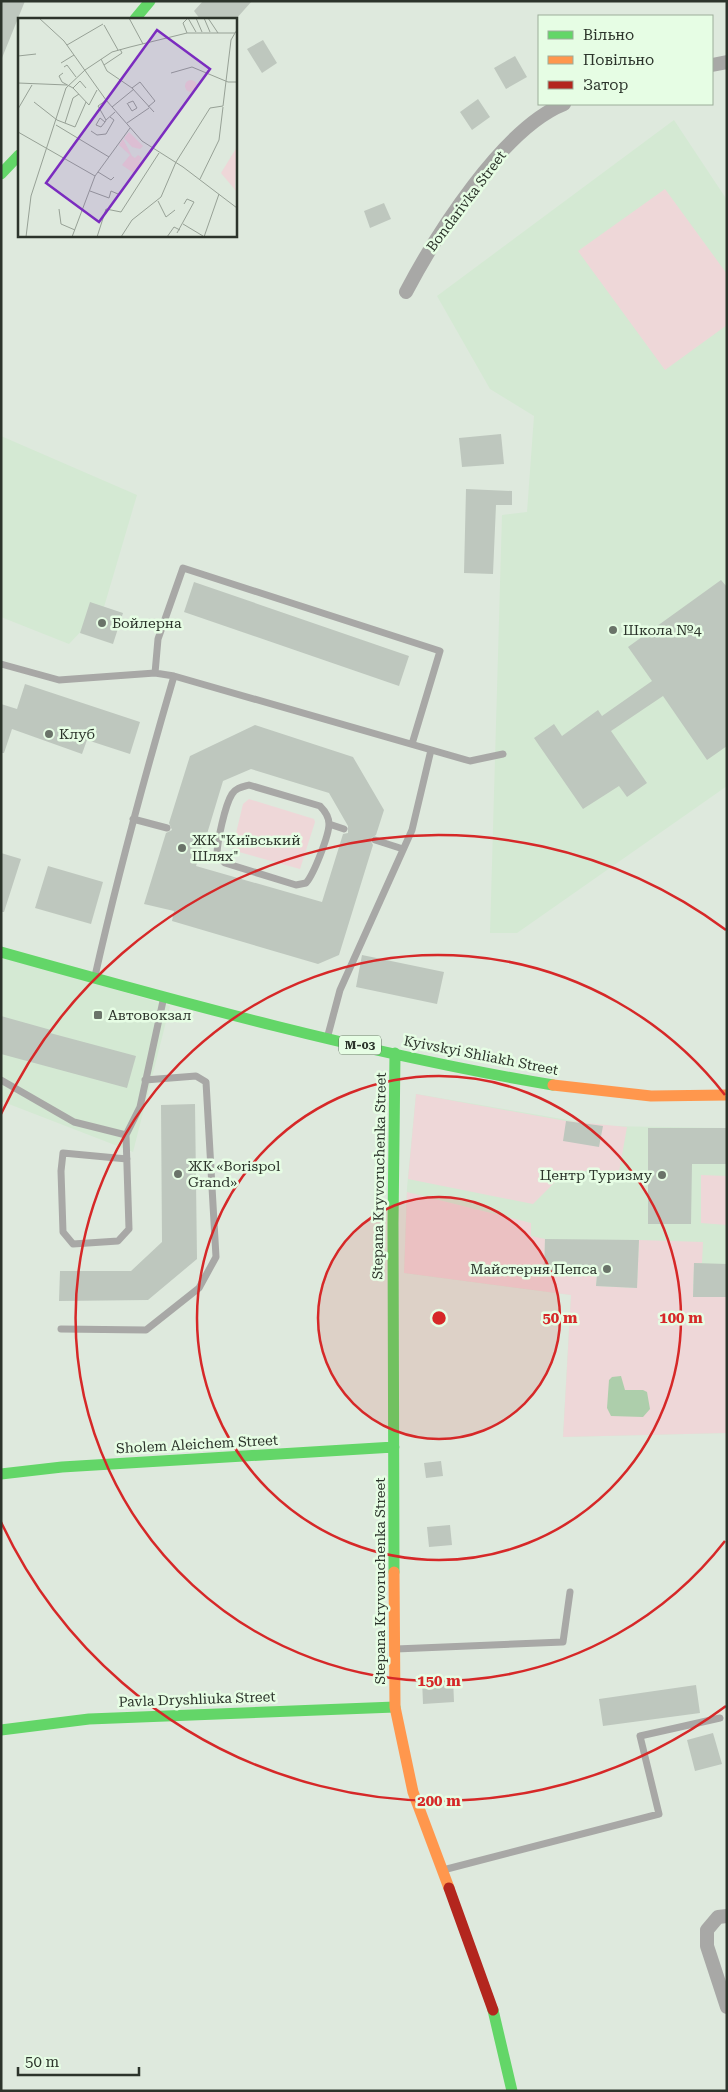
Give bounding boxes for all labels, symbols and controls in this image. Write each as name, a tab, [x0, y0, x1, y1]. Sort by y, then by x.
legend	[538, 15, 713, 105]
inset map	[18, 18, 236, 236]
text: Вільно	[583, 26, 634, 44]
text: Повільно	[583, 51, 654, 69]
text: Затор	[583, 76, 629, 94]
street label: Bondarivka Street	[423, 148, 509, 254]
place label: Бойлерна	[112, 615, 182, 631]
marker: Бойлерна	[96, 617, 108, 629]
place label: Школа №4	[623, 622, 702, 638]
marker: Школа №4	[607, 624, 619, 636]
place label: Клуб	[59, 726, 95, 742]
marker: Клуб	[43, 728, 55, 740]
place label: ЖК "Київський Шлях"	[192, 832, 301, 864]
marker: ЖК "Київський Шлях"	[176, 842, 188, 854]
place label: Автовокзал	[108, 1007, 191, 1023]
marker: Автовокзал	[92, 1009, 104, 1021]
street label: Kyivskyi Shliakh Street	[402, 1032, 560, 1078]
road number: М-03	[339, 1036, 381, 1054]
street label: Stepana Kryvoruchenka Street	[369, 1072, 389, 1280]
place label: ЖК «Borispol Grand»	[188, 1158, 281, 1190]
place label: Центр Туризму	[540, 1167, 653, 1183]
marker: ЖК «Borispol Grand»	[172, 1168, 184, 1180]
marker: Центр Туризму	[656, 1169, 668, 1181]
place label: Майстерня Пепса	[470, 1261, 597, 1277]
marker: Майстерня Пепса	[601, 1263, 613, 1275]
centre of rings	[430, 1309, 448, 1327]
text: 50 m	[542, 1309, 578, 1327]
text: 100 m	[659, 1309, 703, 1327]
street label: Sholem Aleichem Street	[116, 1432, 278, 1456]
street label: Stepana Kryvoruchenka Street	[372, 1478, 388, 1685]
text: 150 m	[417, 1672, 461, 1690]
street label: Pavla Dryshliuka Street	[118, 1688, 276, 1710]
text: 200 m	[417, 1792, 461, 1810]
scale bar	[18, 2044, 139, 2076]
text: 50 m	[25, 2053, 60, 2071]

